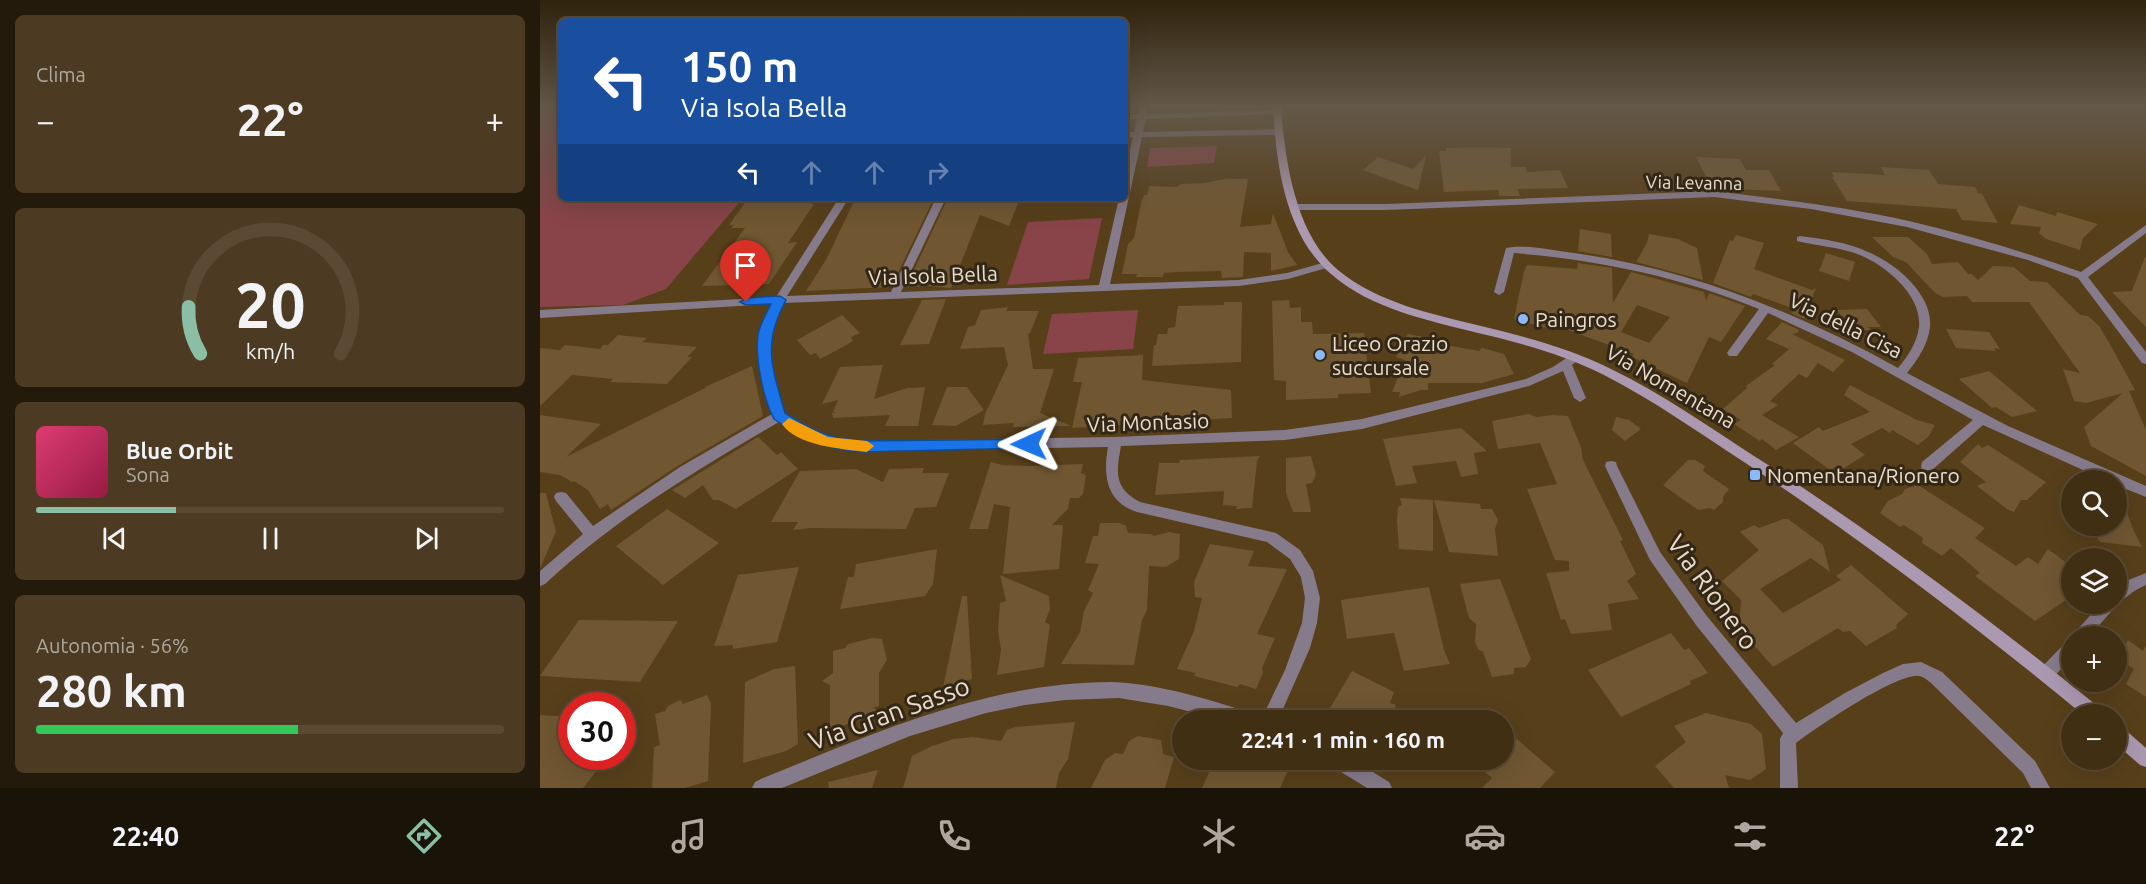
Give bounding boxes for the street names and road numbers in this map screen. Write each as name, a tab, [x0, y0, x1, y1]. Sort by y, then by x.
street label: Via Levanna	[1645, 171, 1743, 193]
street label: Via Isola Bella	[868, 261, 998, 289]
street label: Via della Cisa	[1785, 287, 1907, 363]
street label: Via Nomentana	[1602, 339, 1740, 433]
street label: Via Montasio	[1086, 408, 1210, 436]
street label: Via Rionero	[1662, 529, 1764, 655]
street label: Via Gran Sasso	[805, 670, 973, 756]

